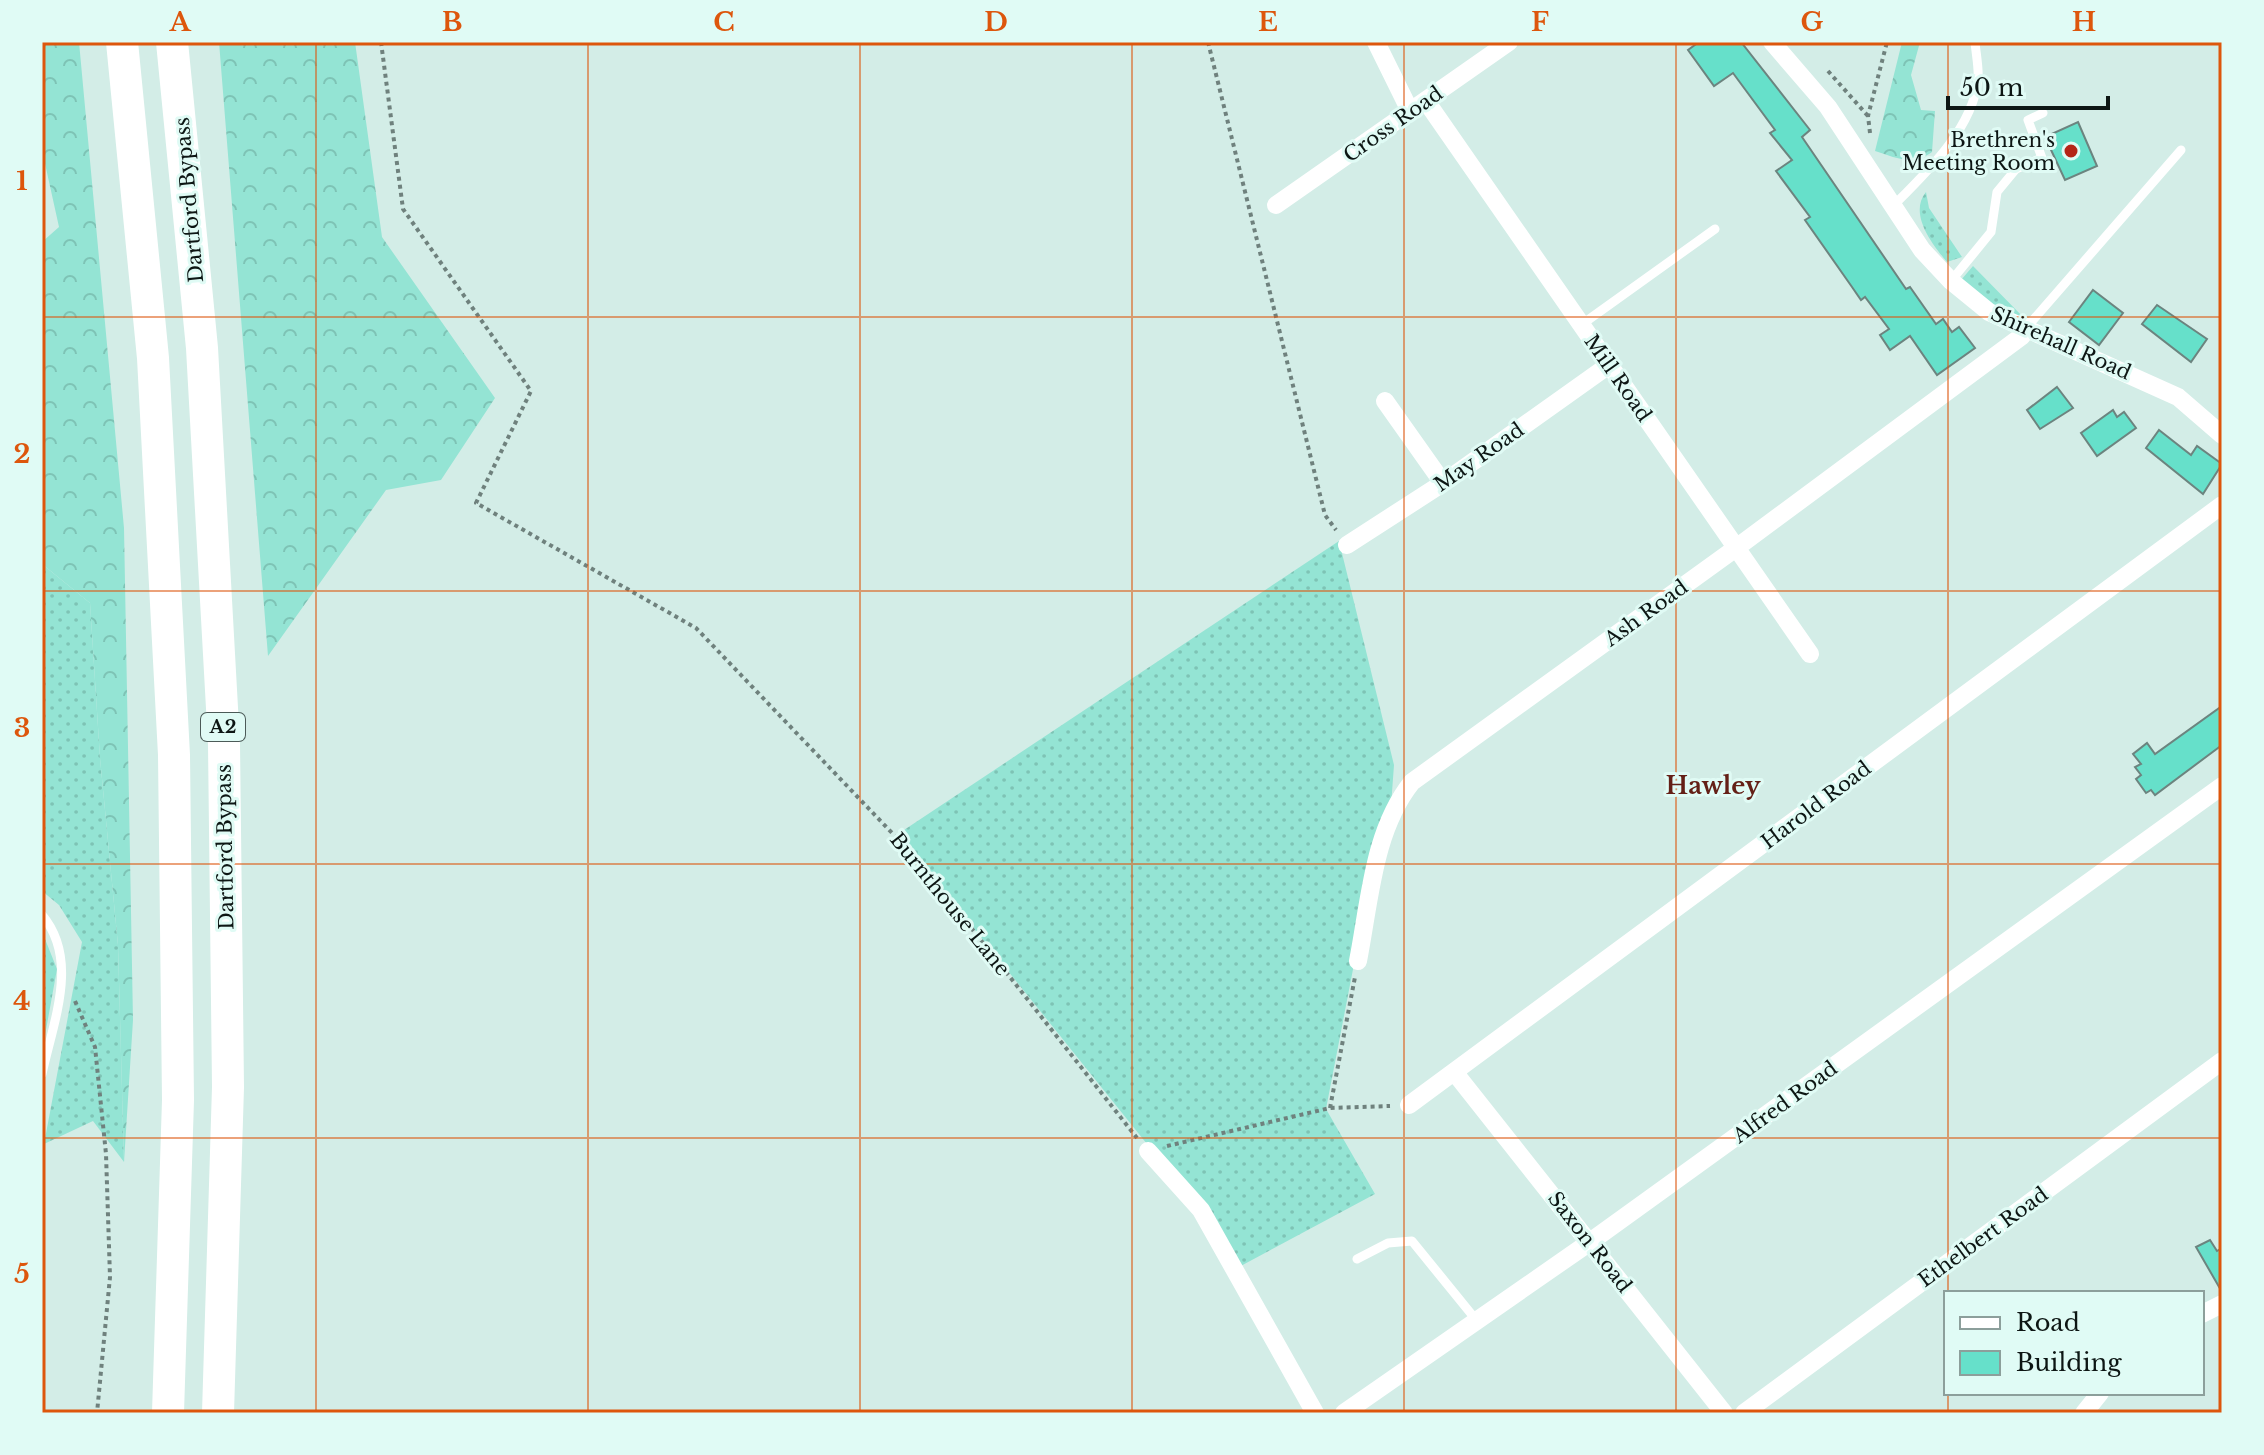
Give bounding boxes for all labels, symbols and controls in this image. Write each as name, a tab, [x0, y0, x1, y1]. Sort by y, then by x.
text: A	[168, 6, 191, 38]
text: B	[442, 6, 462, 38]
text: C	[713, 6, 735, 38]
text: D	[984, 6, 1008, 38]
text: E	[1258, 6, 1278, 38]
text: F	[1531, 6, 1549, 38]
text: G	[1801, 6, 1824, 38]
text: H	[2072, 6, 2096, 38]
scale bar	[1948, 60, 2108, 110]
text: 50 m	[1960, 73, 2024, 102]
street label: Cross Road	[1339, 81, 1447, 167]
street label: Dartford Bypass	[170, 116, 208, 284]
place label: Brethren's Meeting Room	[1902, 128, 2056, 175]
marker: Brethren's Meeting Room	[2062, 142, 2080, 160]
text: 1	[16, 165, 28, 197]
street label: Shirehall Road	[1987, 301, 2135, 385]
street label: Mill Road	[1579, 330, 1657, 426]
street label: May Road	[1430, 417, 1528, 497]
text: 2	[14, 438, 30, 470]
street label: Ash Road	[1599, 575, 1692, 652]
text: 3	[14, 712, 30, 744]
road number: A2	[201, 713, 245, 741]
street label: Harold Road	[1756, 756, 1876, 854]
street label: Dartford Bypass	[212, 764, 238, 930]
district label: Hawley	[1666, 771, 1761, 800]
street label: Burnthouse Lane	[885, 828, 1015, 980]
text: 4	[13, 985, 31, 1017]
street label: Alfred Road	[1727, 1056, 1842, 1149]
street label: Ethelbert Road	[1913, 1182, 2053, 1292]
street label: Saxon Road	[1543, 1187, 1637, 1297]
text: 5	[14, 1258, 30, 1290]
legend	[1944, 1291, 2204, 1395]
text: Road	[2016, 1308, 2080, 1337]
text: Building	[2016, 1348, 2122, 1377]

